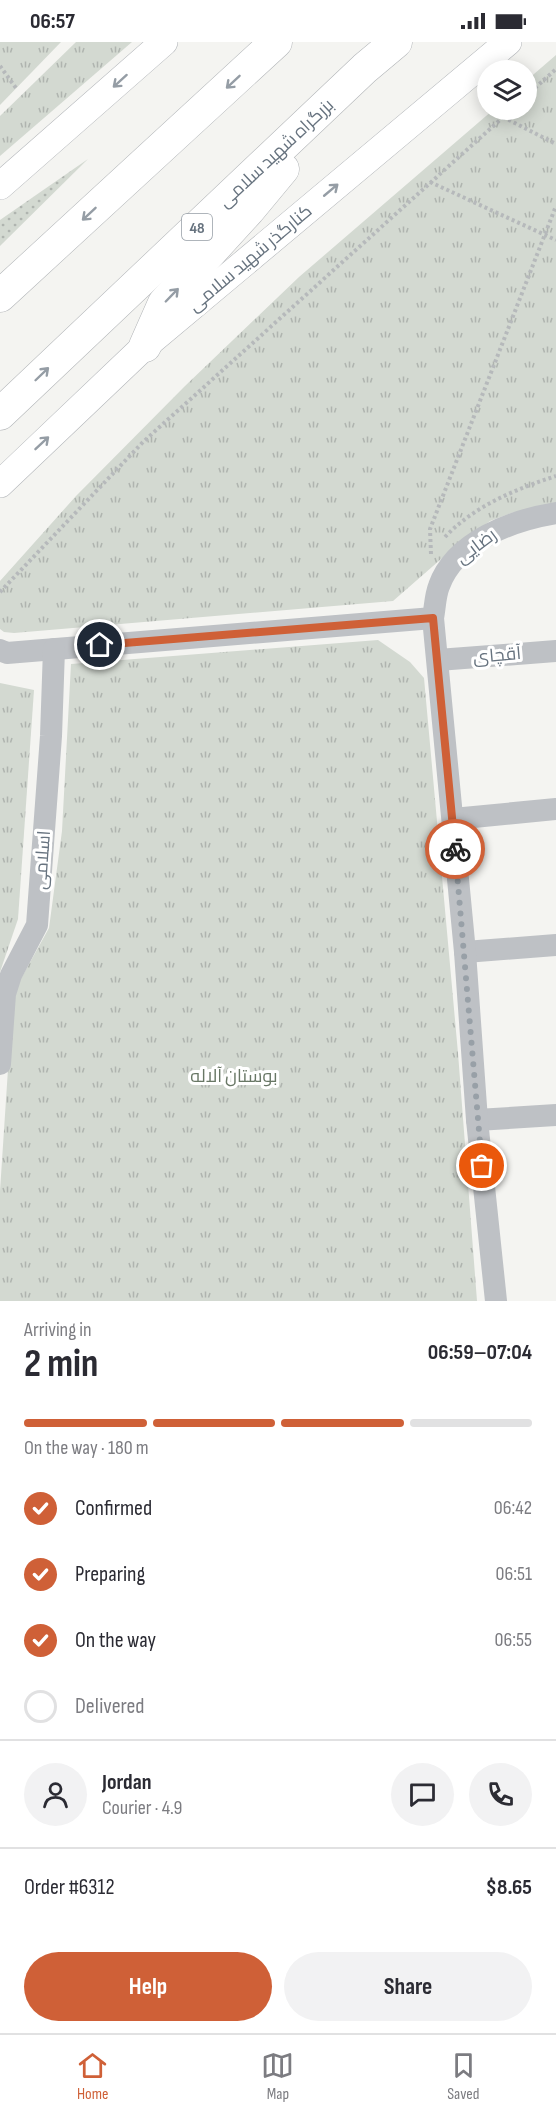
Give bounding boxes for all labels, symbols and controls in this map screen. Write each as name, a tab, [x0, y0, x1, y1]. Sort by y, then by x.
text: 06:57	[30, 8, 75, 35]
map controls	[477, 60, 537, 120]
button: layers	[477, 60, 537, 120]
one-way arrow	[113, 74, 128, 88]
one-way arrow	[225, 75, 240, 89]
street label: بزرگراه شهید سلامی	[214, 95, 338, 212]
one-way arrow	[323, 184, 339, 197]
street label: کنارگذر شهید سلامی	[184, 201, 316, 316]
one-way arrow	[82, 207, 97, 221]
road number: 48	[182, 214, 212, 240]
one-way arrow	[164, 287, 179, 302]
one-way arrow	[35, 366, 50, 381]
one-way arrow	[35, 436, 50, 451]
street label: رضایی	[452, 524, 501, 568]
pin	[74, 619, 125, 670]
icon: home	[83, 628, 116, 661]
street label: آقچای	[472, 643, 522, 669]
courier	[425, 819, 485, 879]
street label: اسلامی	[30, 830, 55, 890]
icon: bike	[439, 833, 472, 866]
park label: بوستان آلاله	[190, 1066, 278, 1087]
pin	[456, 1140, 507, 1191]
icon: bag	[465, 1149, 498, 1182]
text: Arriving in	[24, 1318, 92, 1342]
text: 06:59–07:04	[428, 1339, 532, 1366]
text: 2 min	[24, 1341, 98, 1388]
text: On the way · 180 m	[24, 1436, 149, 1460]
icon: check	[24, 1492, 57, 1525]
text: Confirmed	[75, 1495, 152, 1522]
text: 06:42	[494, 1496, 532, 1520]
icon: check	[24, 1558, 57, 1591]
text: Preparing	[75, 1561, 145, 1588]
text: 06:51	[496, 1562, 532, 1586]
icon: check	[24, 1624, 57, 1657]
text: On the way	[75, 1627, 156, 1654]
text: 06:55	[495, 1628, 532, 1652]
text: Delivered	[75, 1693, 144, 1720]
button: person	[24, 1763, 87, 1826]
button: chat	[391, 1763, 454, 1826]
button: phone	[469, 1763, 532, 1826]
text: Jordan	[102, 1769, 151, 1796]
text: Courier · 4.9	[102, 1796, 182, 1820]
text: Order #6312	[24, 1874, 115, 1901]
text: $8.65	[486, 1874, 532, 1901]
button: Help	[24, 1952, 272, 2021]
button: Share	[284, 1952, 532, 2021]
tab: Home	[76, 2049, 109, 2104]
tab: Map	[261, 2049, 294, 2104]
tab: Saved	[447, 2049, 480, 2104]

